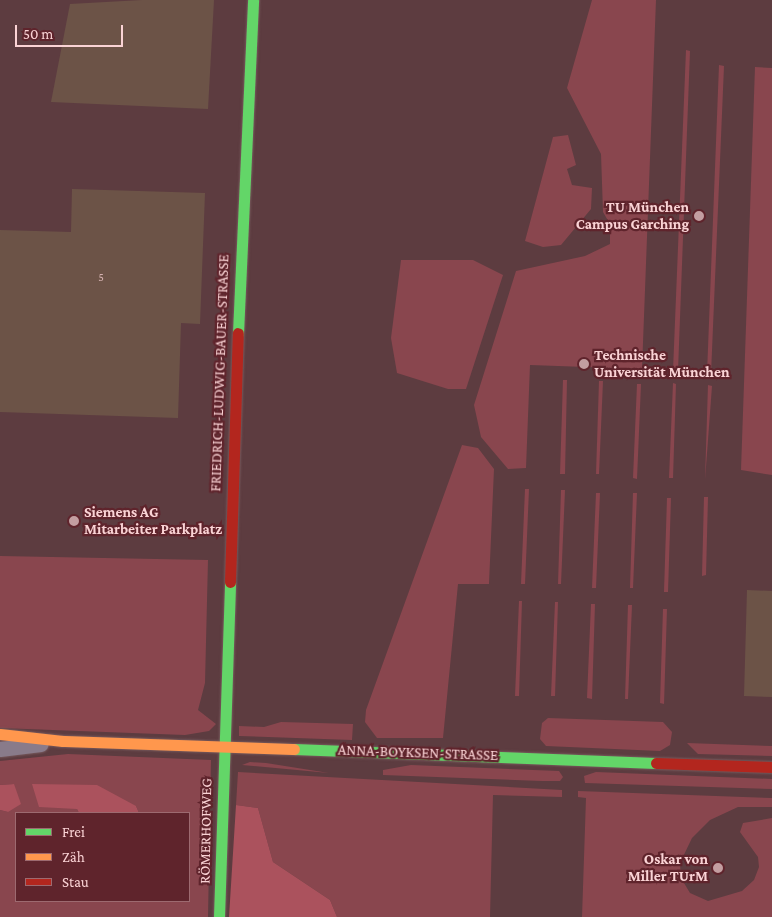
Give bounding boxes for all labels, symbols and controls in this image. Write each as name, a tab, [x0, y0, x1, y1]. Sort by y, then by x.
scale bar	[18, 15, 125, 47]
text: 50 m	[23, 26, 53, 42]
place label: TU München Campus Garching	[576, 198, 689, 233]
marker: TU München Campus Garching	[693, 210, 705, 222]
street label: FRIEDRICH-LUDWIG-BAUER-STRASSE	[207, 254, 233, 492]
house number: 5	[98, 271, 104, 285]
place label: Technische Universität München	[594, 346, 730, 381]
marker: Technische Universität München	[578, 358, 590, 370]
place label: Siemens AG Mitarbeiter Parkplatz	[84, 503, 222, 538]
marker: Siemens AG Mitarbeiter Parkplatz	[68, 515, 80, 527]
street label: ANNA-BOYKSEN-STRASSE	[337, 741, 499, 765]
street label: RÖMERHOFWEG	[196, 778, 216, 884]
legend	[15, 812, 190, 902]
text: Frei	[62, 824, 85, 840]
text: Zäh	[62, 849, 85, 865]
place label: Oskar von Miller TUrM	[628, 850, 708, 885]
marker: Oskar von Miller TUrM	[712, 862, 724, 874]
text: Stau	[62, 874, 89, 890]

